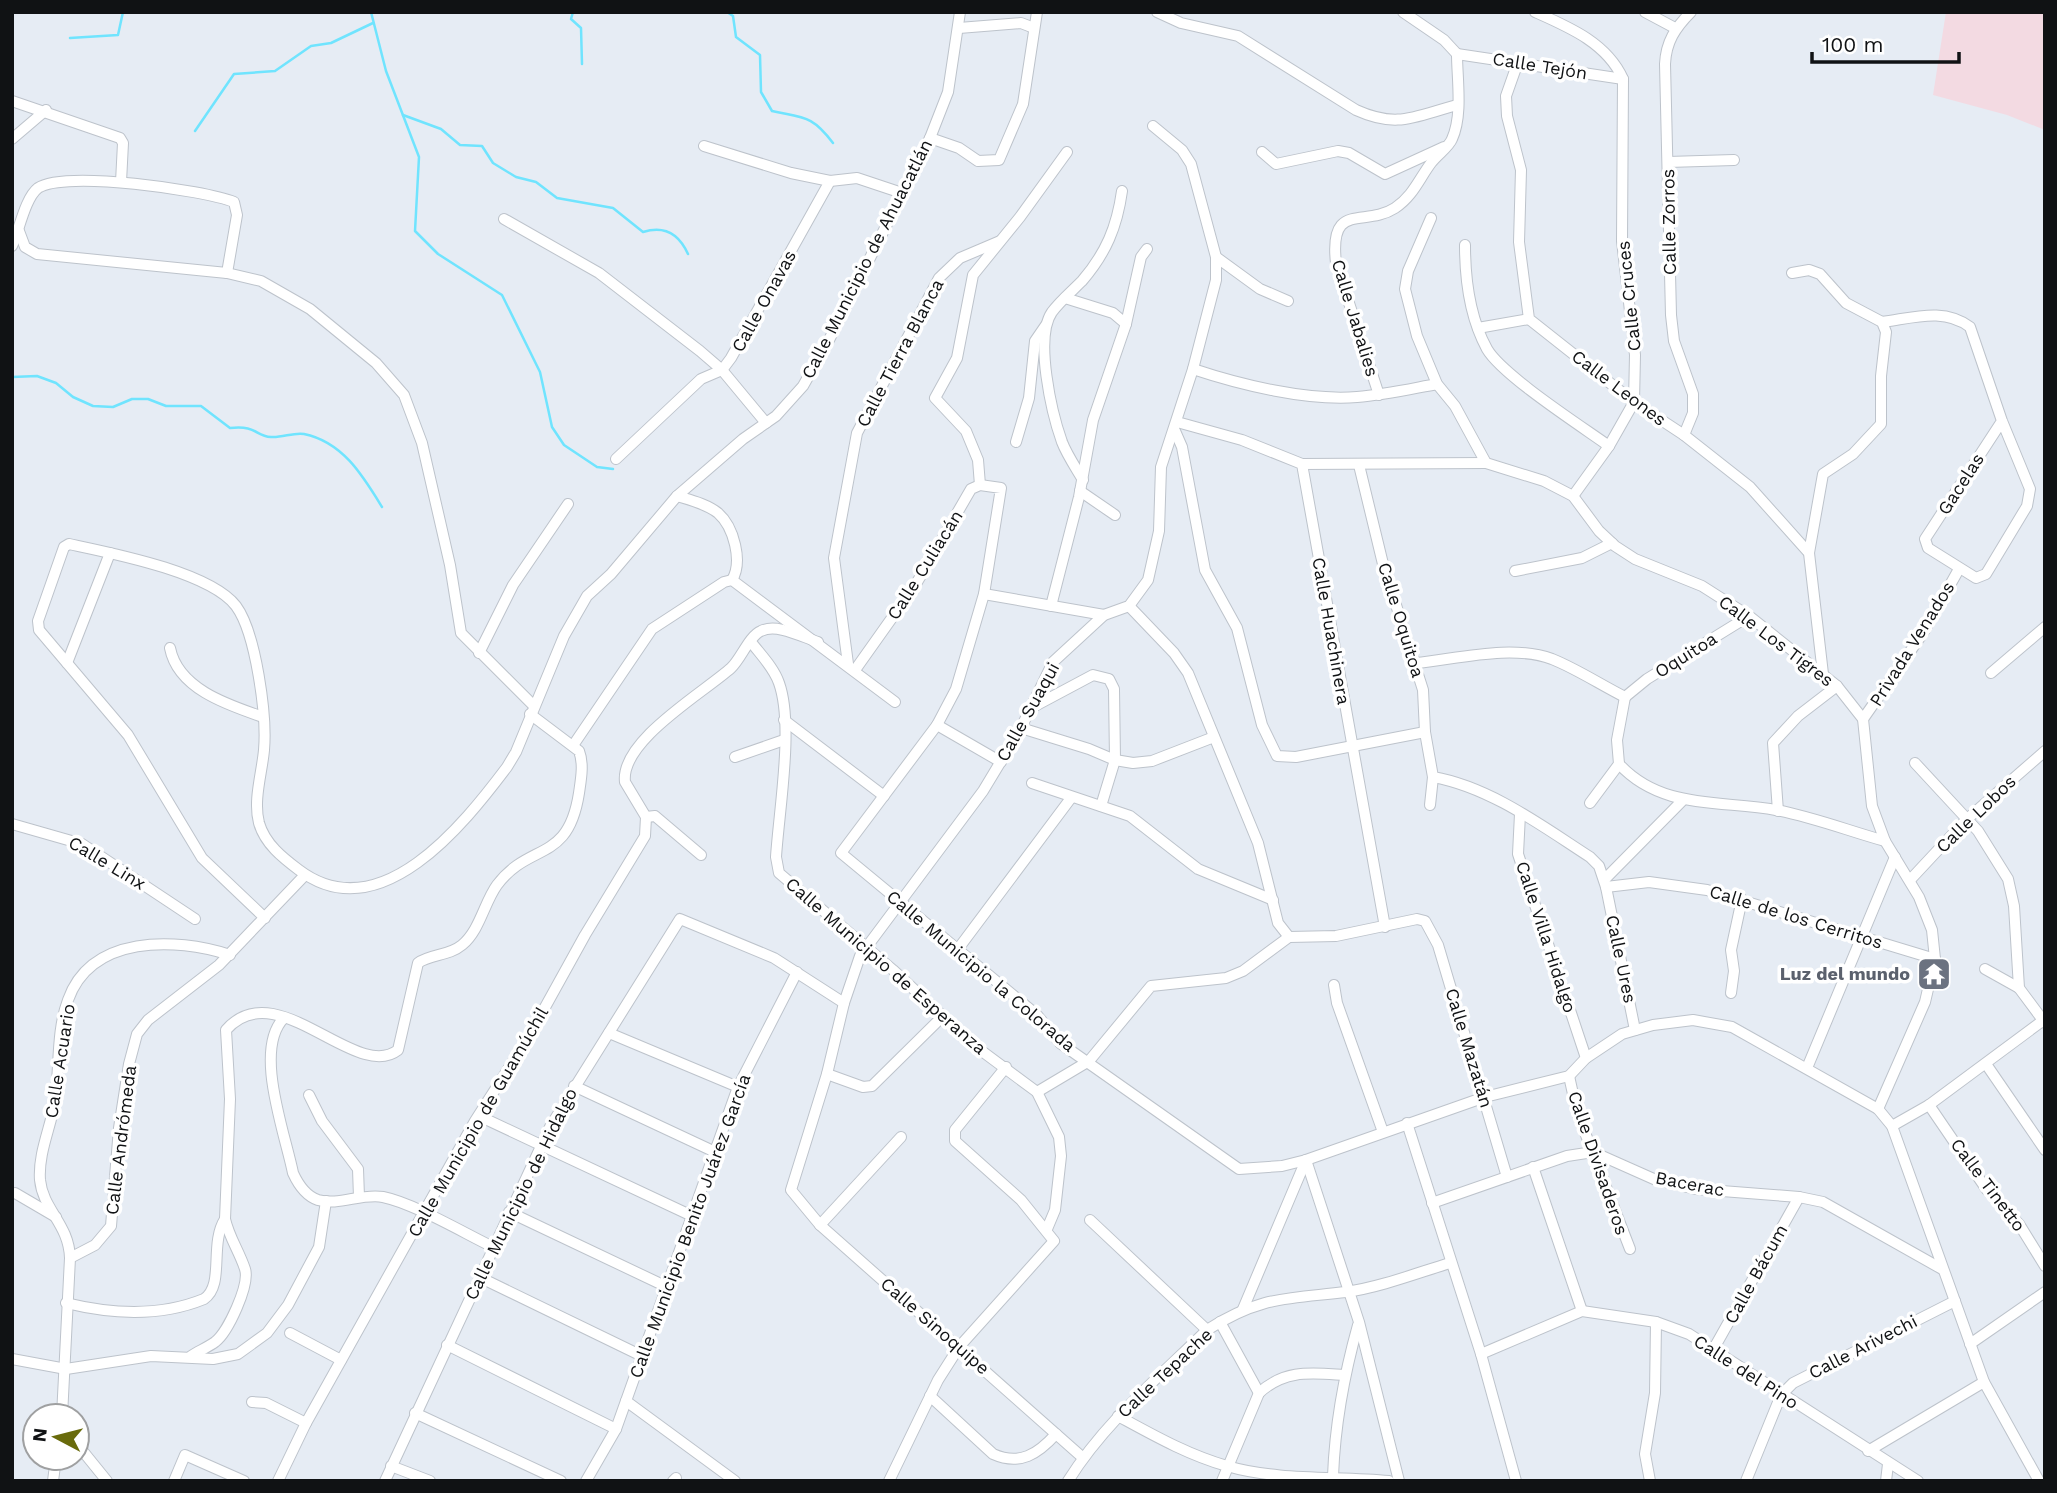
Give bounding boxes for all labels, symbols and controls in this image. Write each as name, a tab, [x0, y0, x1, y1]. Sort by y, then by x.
scale bar	[1812, 21, 1959, 65]
text: 100 m	[1822, 32, 1884, 57]
street label: Calle Tejón	[1491, 48, 1589, 83]
street label: Calle Municipio de Ahuacatlán	[797, 136, 936, 382]
street label: Calle Zorros	[1657, 169, 1680, 275]
street label: Calle Cruces	[1612, 240, 1645, 352]
street label: Calle Onavas	[727, 246, 800, 355]
street label: Calle Jabalies	[1328, 257, 1383, 379]
street label: Calle Tierra Blanca	[852, 275, 947, 430]
street label: Calle Leones	[1568, 345, 1671, 430]
street label: Gacelas	[1933, 449, 1988, 518]
street label: Calle Culiacán	[882, 506, 967, 623]
street label: Calle Huachinera	[1308, 556, 1355, 706]
street label: Calle Oquitoa	[1374, 560, 1429, 680]
street label: Privada Venados	[1865, 577, 1958, 710]
street label: Calle Los Tigres	[1715, 591, 1838, 691]
street label: Oquitoa	[1651, 627, 1721, 682]
street label: Calle Suaqui	[992, 659, 1063, 765]
street label: Calle Lobos	[1931, 770, 2020, 857]
street label: Calle Linx	[65, 831, 150, 894]
street label: Calle Villa Hidalgo	[1512, 858, 1581, 1015]
street label: Calle Municipio de Esperanza	[782, 873, 991, 1058]
street label: Calle de los Cerritos	[1707, 880, 1885, 953]
street label: Calle Municipio la Colorada	[883, 885, 1080, 1056]
street label: Calle Ures	[1602, 913, 1641, 1005]
temple icon: Luz del mundo	[1915, 955, 1953, 993]
place label: Luz del mundo	[1780, 963, 1910, 984]
street label: Calle Mazatán	[1441, 986, 1498, 1110]
street label: Calle Acuario	[40, 1002, 79, 1120]
street label: Calle Municipio de Guamúchil	[403, 1003, 552, 1241]
street label: Calle Andrómeda	[101, 1064, 140, 1216]
street label: Calle Municipio Benito Juárez García	[625, 1071, 754, 1381]
street label: Calle Municipio de Hidalgo	[460, 1084, 581, 1303]
street label: Calle Divisaderos	[1564, 1088, 1633, 1237]
street label: Calle Tinetto	[1947, 1134, 2030, 1235]
street label: Bacerac	[1654, 1167, 1726, 1200]
street label: Calle Bácum	[1720, 1220, 1791, 1327]
street label: Calle Sinoquipe	[877, 1273, 994, 1379]
street label: Calle Arivechi	[1805, 1310, 1921, 1383]
street label: Calle Tepache	[1113, 1323, 1216, 1422]
street label: Calle del Pino	[1690, 1330, 1803, 1413]
north arrow	[21, 1402, 91, 1472]
text: N	[27, 1427, 52, 1443]

